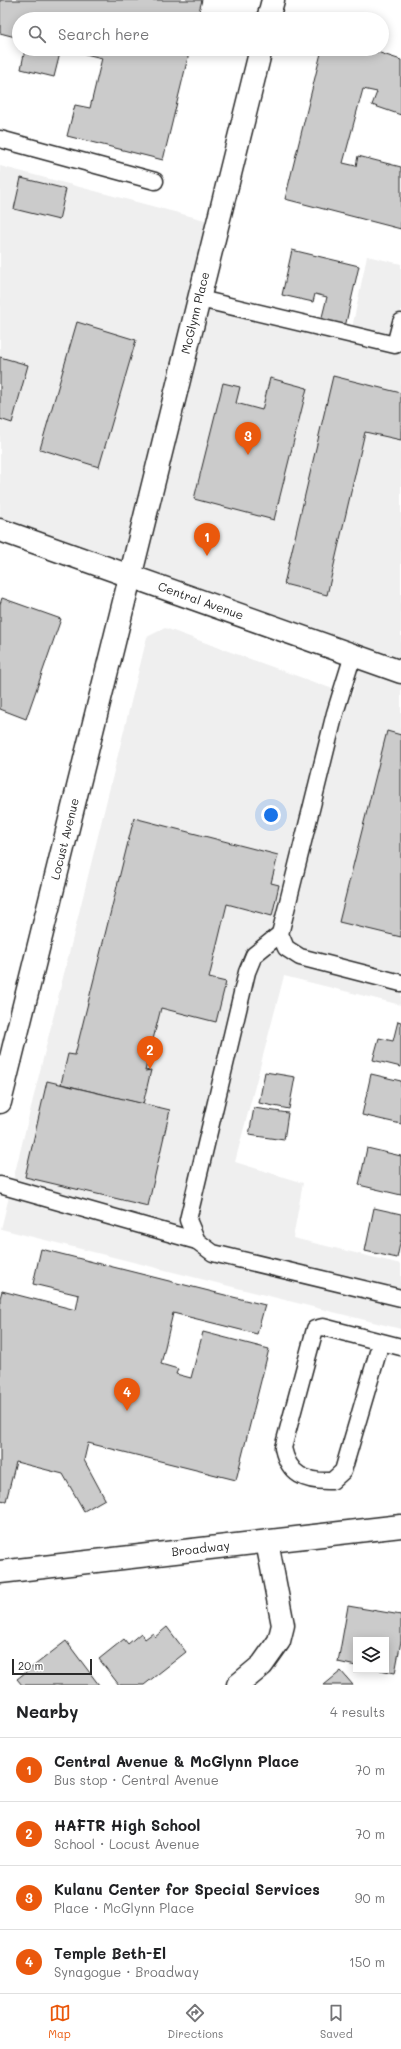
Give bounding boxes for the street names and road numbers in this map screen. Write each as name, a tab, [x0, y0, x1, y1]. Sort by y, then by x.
street label: McGlynn Place	[177, 270, 213, 355]
street label: Central Avenue	[156, 578, 246, 623]
street label: Locust Avenue	[46, 796, 82, 881]
street label: Broadway	[170, 1537, 231, 1559]

